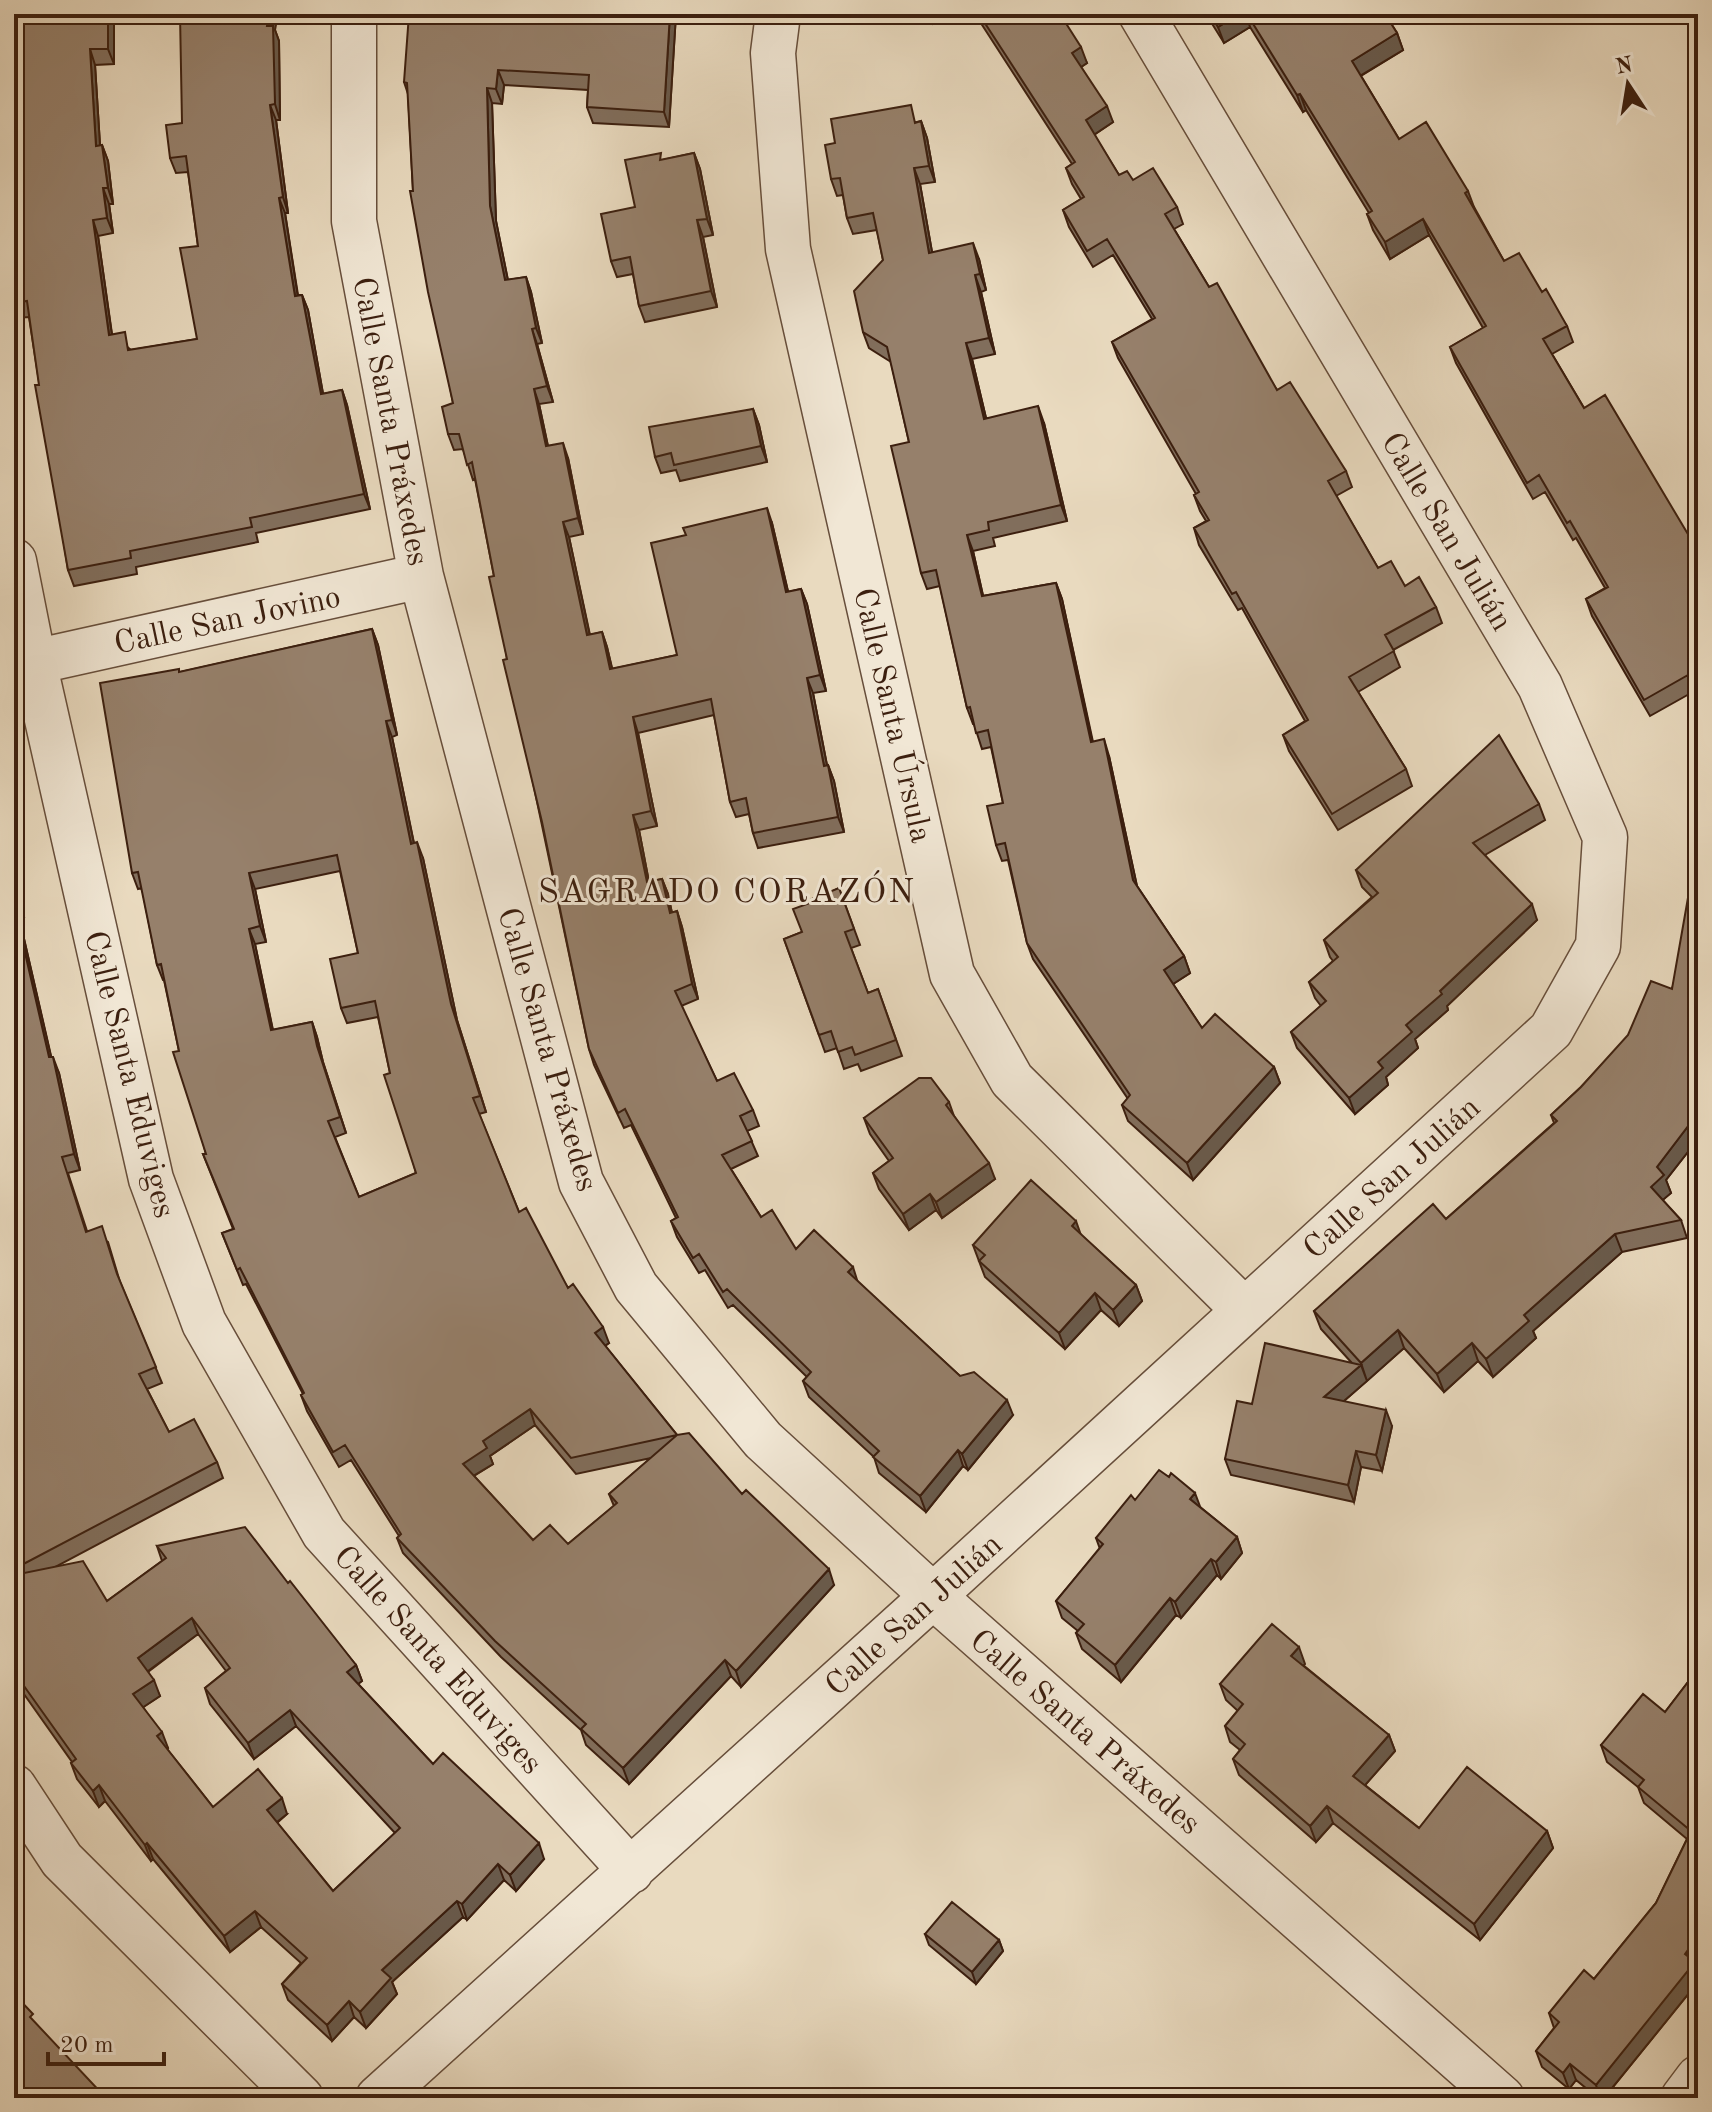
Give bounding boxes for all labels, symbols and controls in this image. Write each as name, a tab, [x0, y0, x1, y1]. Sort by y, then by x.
north arrow	[1588, 44, 1668, 124]
text: N	[1614, 54, 1635, 79]
street label: Calle Santa Práxedes	[345, 274, 433, 569]
street label: Calle San Julián	[1374, 428, 1517, 637]
street label: Calle San Jovino	[111, 582, 344, 662]
street label: Calle Santa Úrsula	[846, 584, 942, 846]
district label: SAGRADO CORAZÓN	[538, 870, 916, 910]
street label: Calle Santa Práxedes	[490, 904, 602, 1195]
street label: Calle Santa Eduviges	[77, 928, 179, 1221]
street label: Calle San Julián	[1299, 1092, 1487, 1266]
street label: Calle San Julián	[821, 1529, 1009, 1703]
street label: Calle Santa Eduviges	[326, 1541, 547, 1781]
street label: Calle Santa Práxedes	[963, 1625, 1205, 1842]
scale bar	[48, 2016, 164, 2066]
text: 20 m	[60, 2034, 114, 2058]

